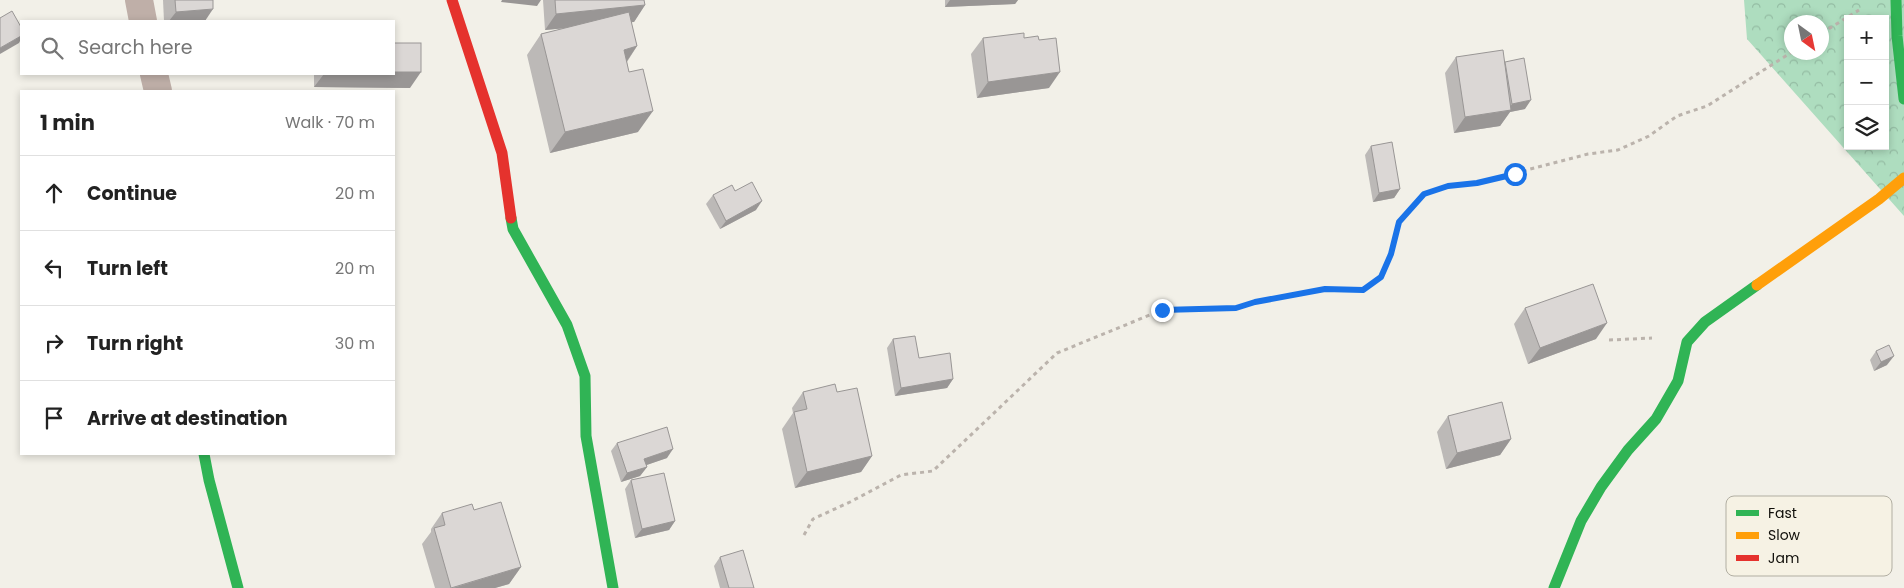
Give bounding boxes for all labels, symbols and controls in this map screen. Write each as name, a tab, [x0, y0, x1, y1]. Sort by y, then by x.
north arrow	[1784, 15, 1829, 60]
map controls	[1844, 15, 1889, 150]
button: +	[1844, 15, 1889, 60]
search box	[20, 20, 395, 75]
icon: search	[38, 34, 66, 62]
text: Search here	[78, 34, 192, 61]
button: −	[1844, 60, 1889, 105]
button: layers	[1844, 105, 1889, 150]
text: 1 min	[40, 108, 95, 137]
text: Walk · 70 m	[285, 111, 375, 134]
route start	[1504, 163, 1527, 186]
icon: ahead	[40, 179, 68, 207]
text: Continue	[87, 180, 177, 207]
text: 20 m	[335, 182, 375, 205]
icon: left	[40, 254, 68, 282]
text: Turn left	[87, 255, 168, 282]
text: 20 m	[335, 257, 375, 280]
route end	[1151, 299, 1174, 322]
icon: right	[40, 329, 68, 357]
text: Turn right	[87, 330, 183, 357]
text: 30 m	[335, 332, 375, 355]
icon: arrive	[40, 404, 68, 432]
text: Arrive at destination	[87, 405, 288, 432]
legend	[1726, 496, 1892, 576]
text: Fast	[1768, 503, 1797, 523]
text: Slow	[1768, 525, 1801, 545]
text: Jam	[1768, 548, 1799, 568]

